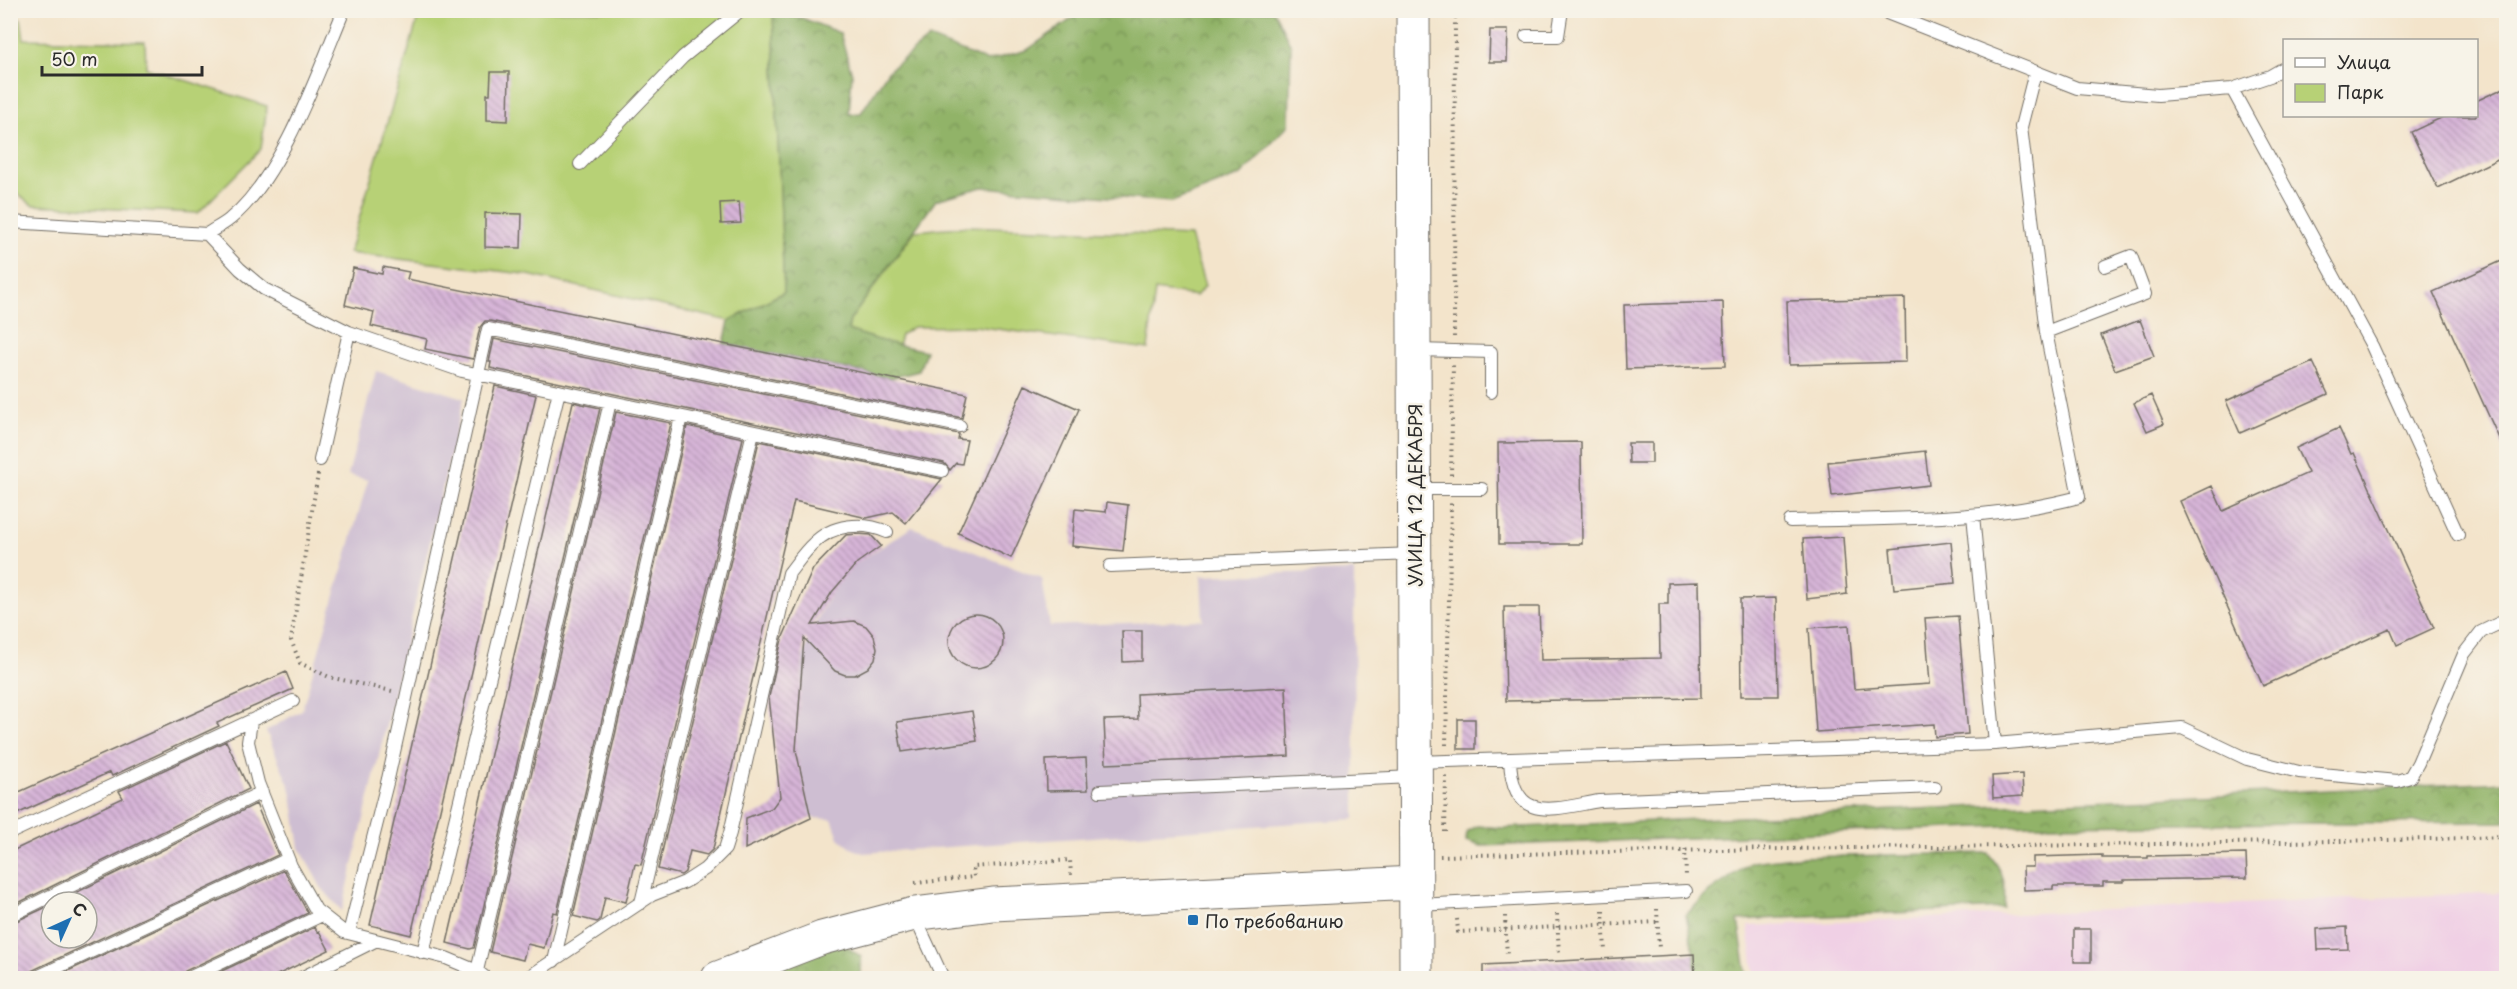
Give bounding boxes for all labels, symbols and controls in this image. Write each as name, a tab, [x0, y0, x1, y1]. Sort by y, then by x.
scale bar	[42, 39, 202, 77]
legend	[2283, 39, 2478, 117]
text: 50 m	[51, 45, 98, 72]
text: Улица	[2337, 48, 2391, 75]
text: Парк	[2337, 78, 2384, 105]
street label: УЛИЦА 12 ДЕКАБРЯ	[1401, 404, 1428, 586]
north arrow	[39, 890, 99, 950]
text: С	[68, 896, 93, 921]
place label: По требованию	[1205, 907, 1344, 934]
marker: По требованию	[1186, 913, 1200, 927]

